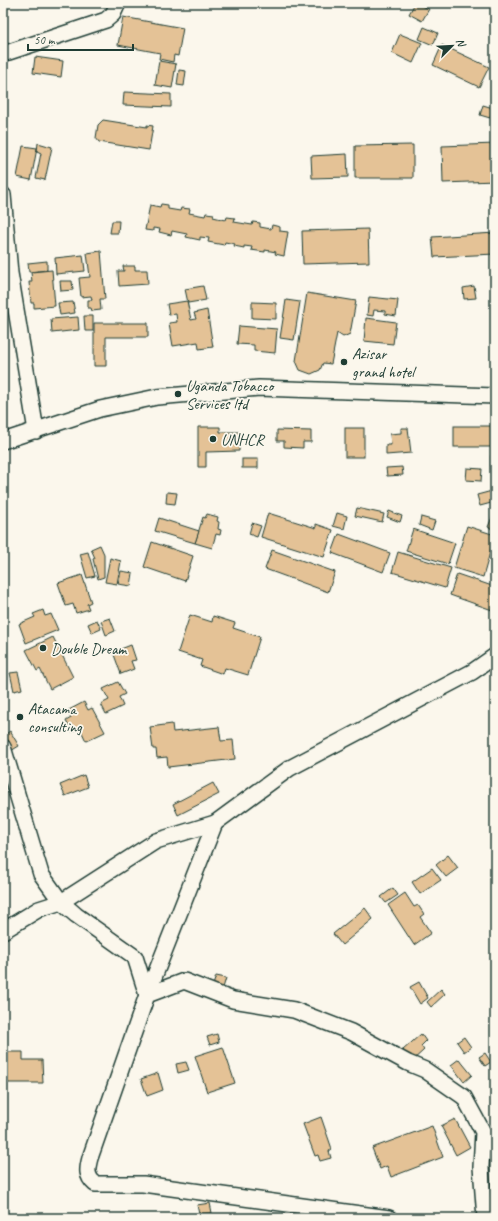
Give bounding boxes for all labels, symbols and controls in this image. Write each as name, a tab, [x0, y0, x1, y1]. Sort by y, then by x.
scale bar	[28, 26, 133, 52]
north arrow	[432, 26, 472, 66]
text: 50 m	[34, 32, 56, 48]
text: N	[453, 36, 470, 50]
place label: Azisar grand hotel	[352, 344, 417, 382]
marker: Azisar grand hotel	[339, 357, 349, 367]
place label: Uganda Tobacco Services ltd	[186, 376, 275, 414]
marker: Uganda Tobacco Services ltd	[173, 389, 183, 399]
place label: UNHCR	[221, 430, 266, 450]
marker: UNHCR	[208, 434, 218, 444]
place label: Double Dream	[51, 639, 128, 659]
marker: Double Dream	[38, 643, 48, 653]
place label: Atacama consulting	[28, 699, 83, 737]
marker: Atacama consulting	[15, 712, 25, 722]

